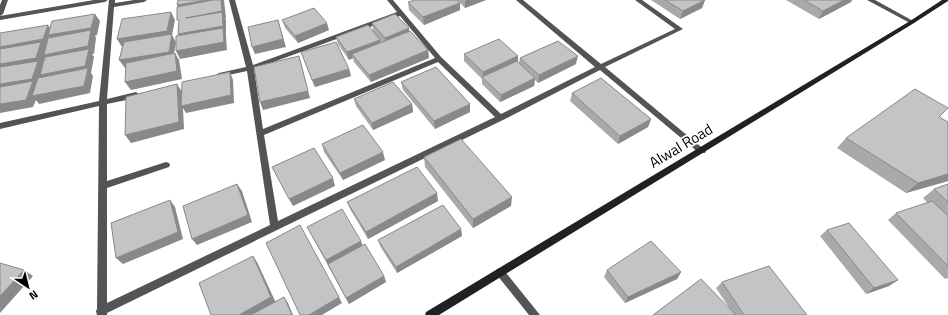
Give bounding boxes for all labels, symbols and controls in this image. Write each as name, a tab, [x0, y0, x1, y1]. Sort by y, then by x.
street label: Alwal Road	[645, 118, 717, 174]
north arrow	[8, 267, 48, 307]
text: N	[26, 286, 41, 304]

